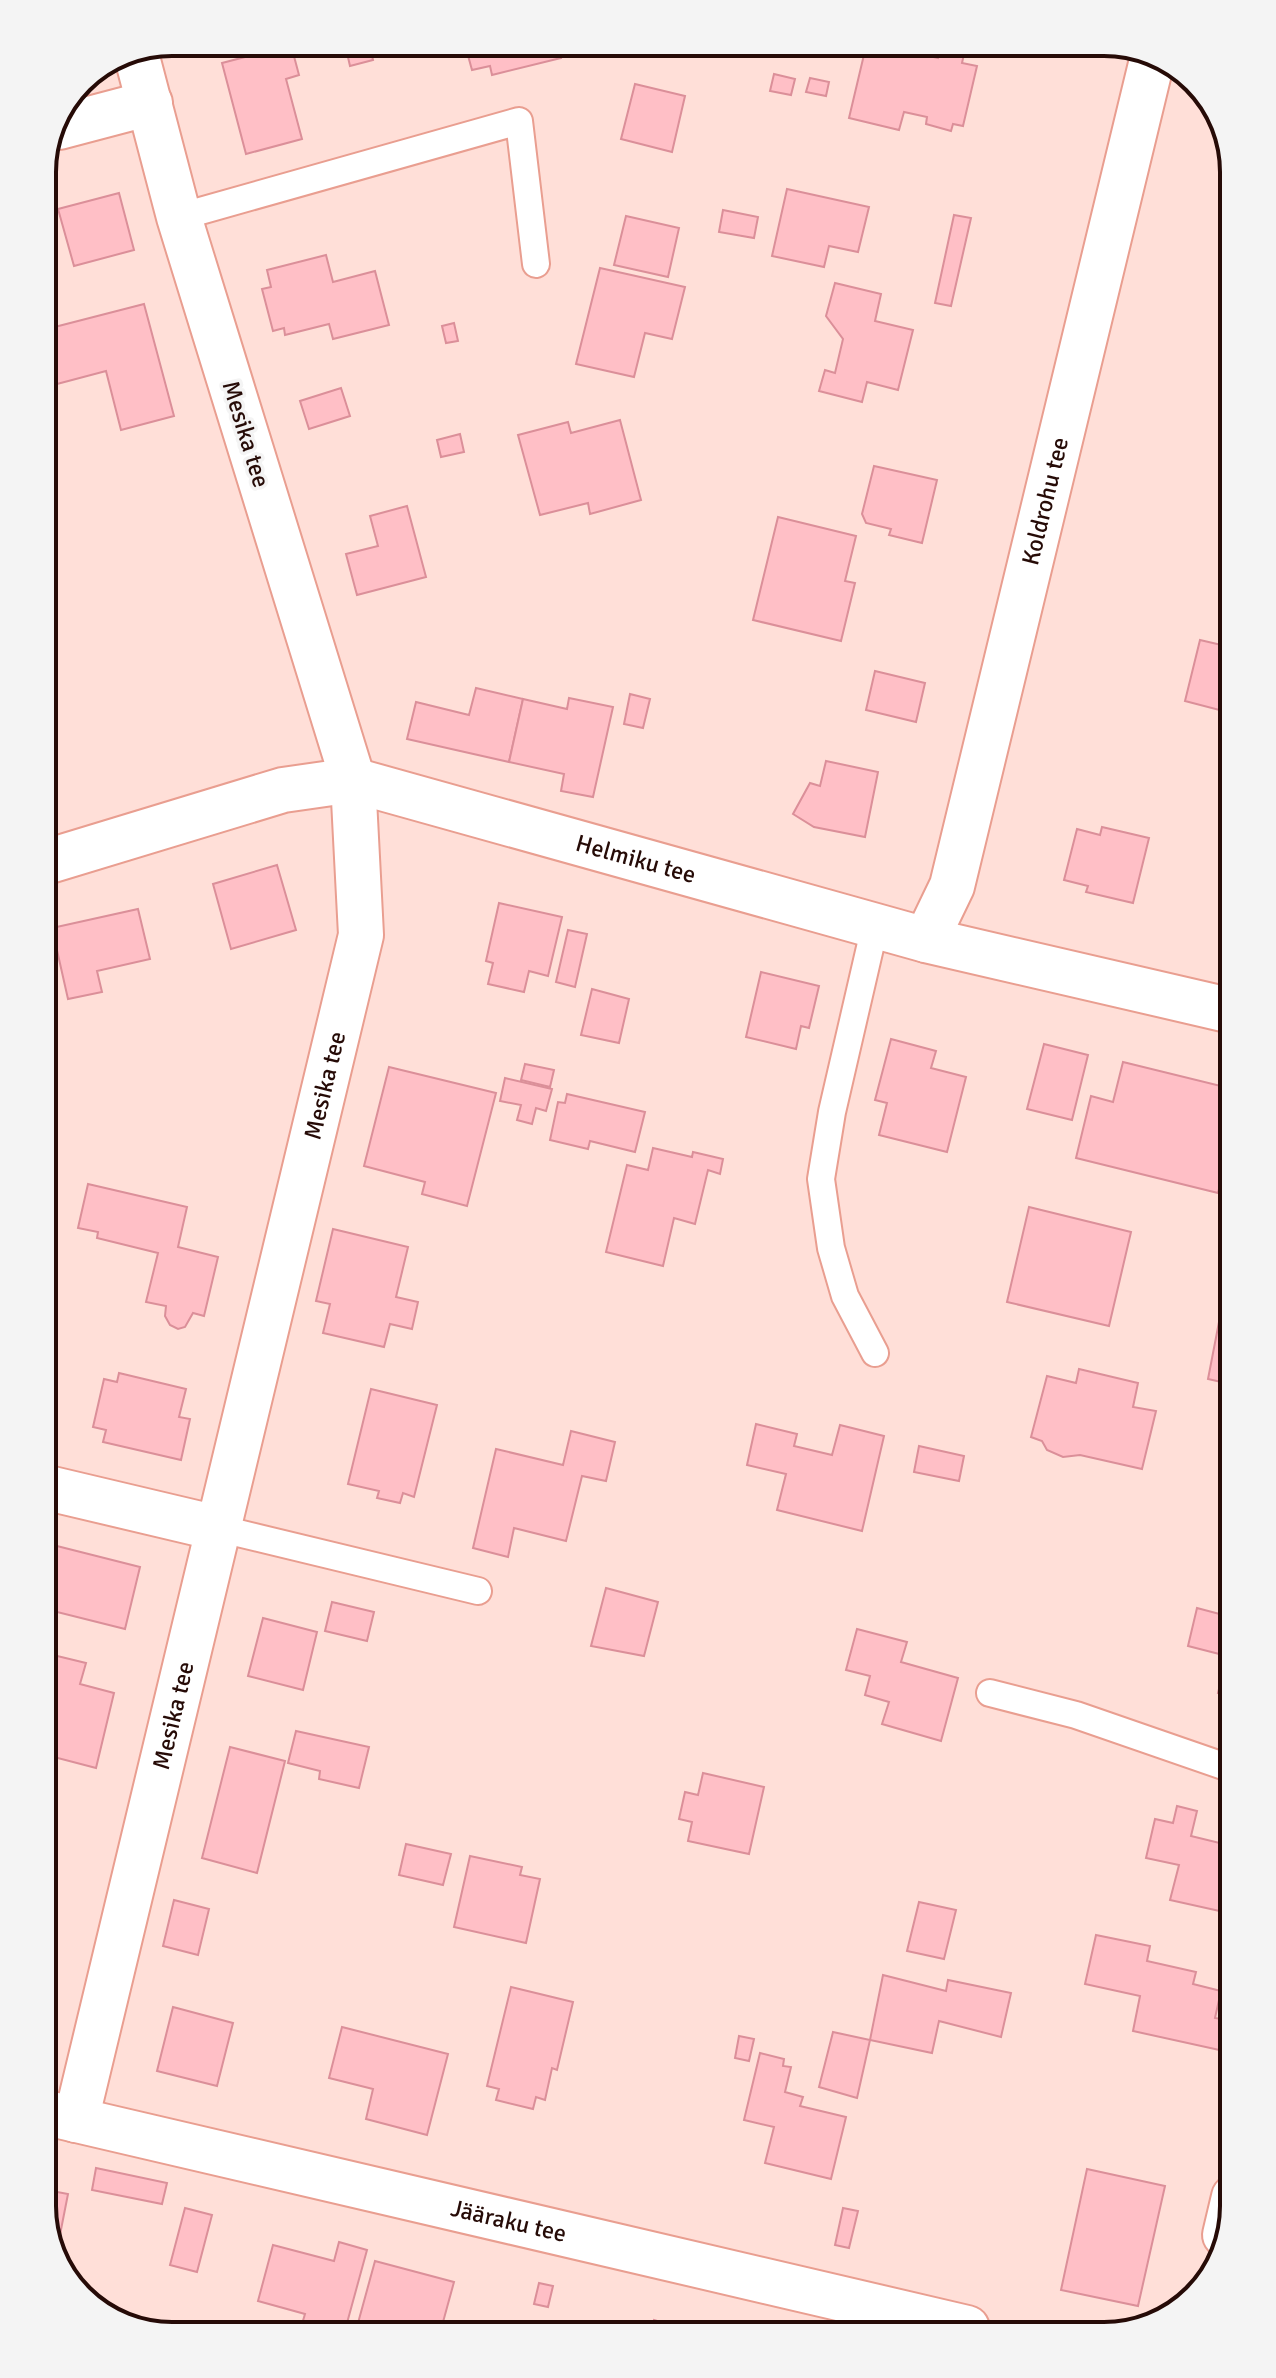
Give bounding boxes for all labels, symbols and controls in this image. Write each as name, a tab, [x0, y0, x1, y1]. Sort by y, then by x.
street label: Mesika tee	[216, 377, 276, 491]
street label: Koldrohu tee	[1015, 434, 1075, 568]
street label: Helmiku tee	[572, 828, 699, 890]
street label: Mesika tee	[297, 1028, 352, 1143]
street label: Mesika tee	[146, 1658, 201, 1773]
street label: Jääraku tee	[448, 2193, 569, 2249]

